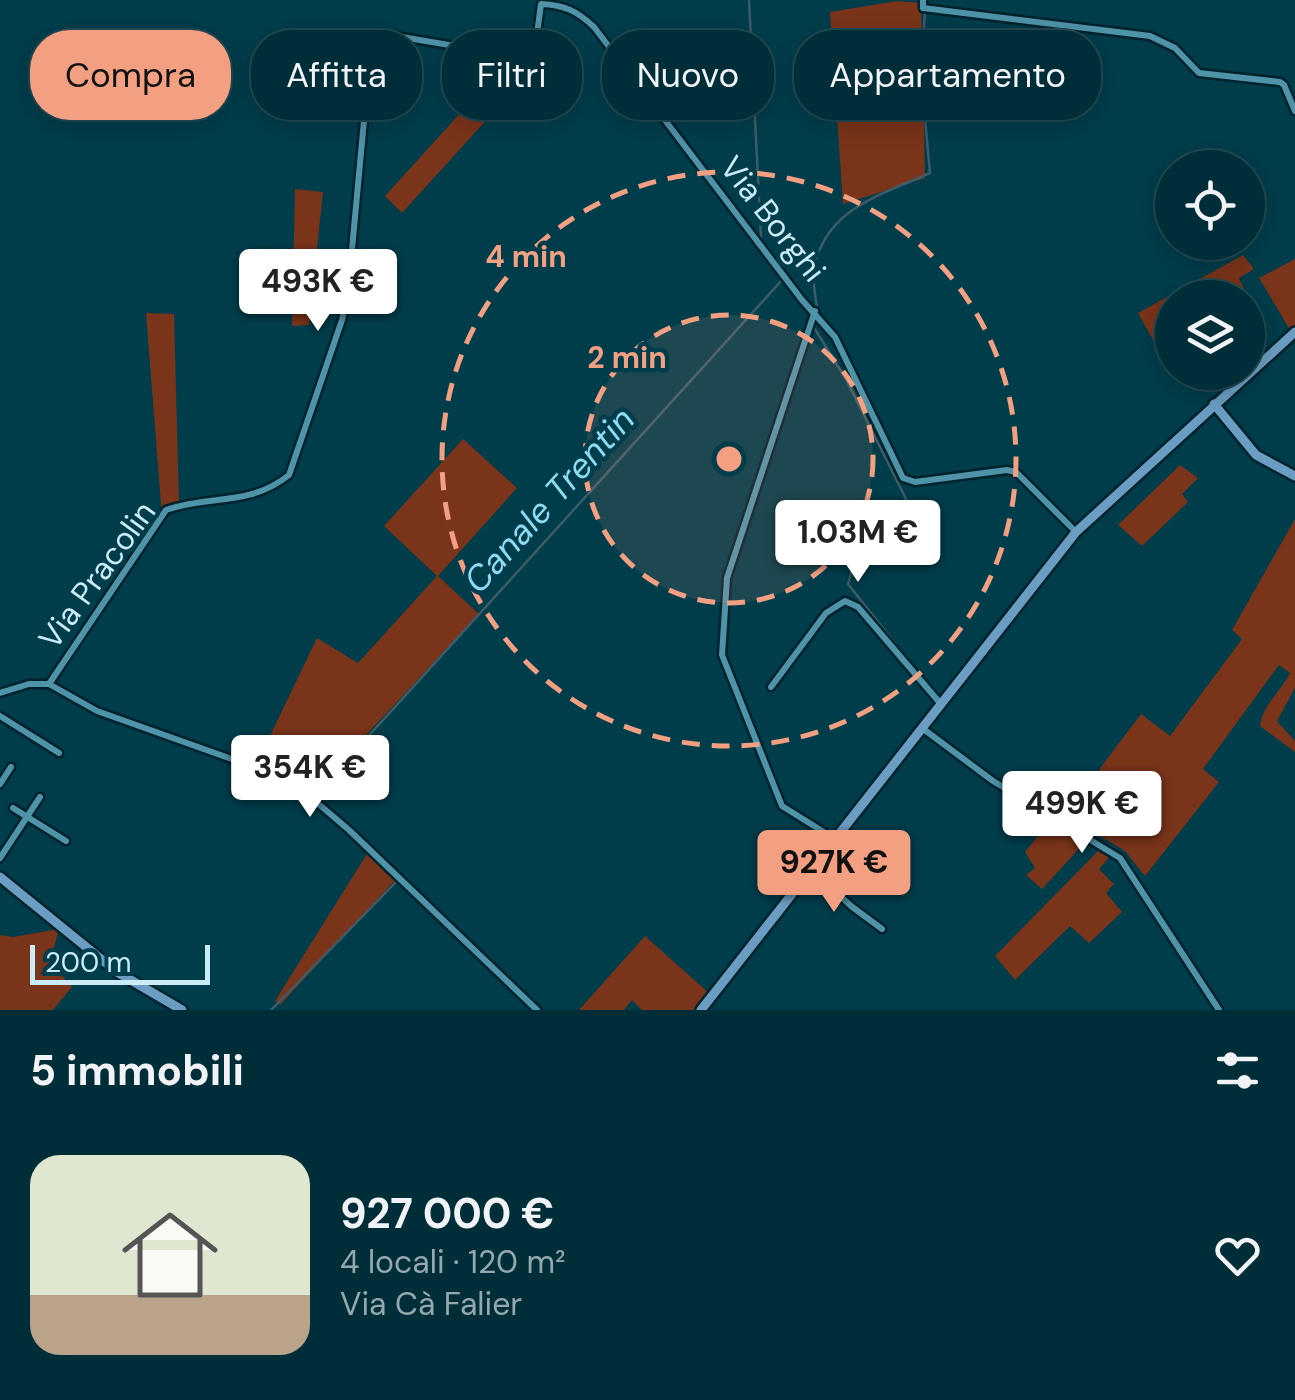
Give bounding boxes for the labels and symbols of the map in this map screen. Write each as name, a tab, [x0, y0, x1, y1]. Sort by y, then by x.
street label: Via Borghi	[711, 147, 835, 291]
text: 4 min	[485, 237, 567, 276]
pin: 493K €	[237, 249, 399, 334]
text: 2 min	[587, 338, 667, 377]
water label: Canale Trentin	[453, 397, 645, 603]
centre of rings	[711, 441, 747, 477]
street label: Via Pracolin	[29, 493, 165, 657]
pin: 1.03M €	[766, 500, 950, 585]
pin: 354K €	[229, 735, 391, 820]
pin: 499K €	[1001, 771, 1163, 856]
pin: 927K €	[753, 830, 915, 915]
scale bar	[30, 940, 210, 984]

